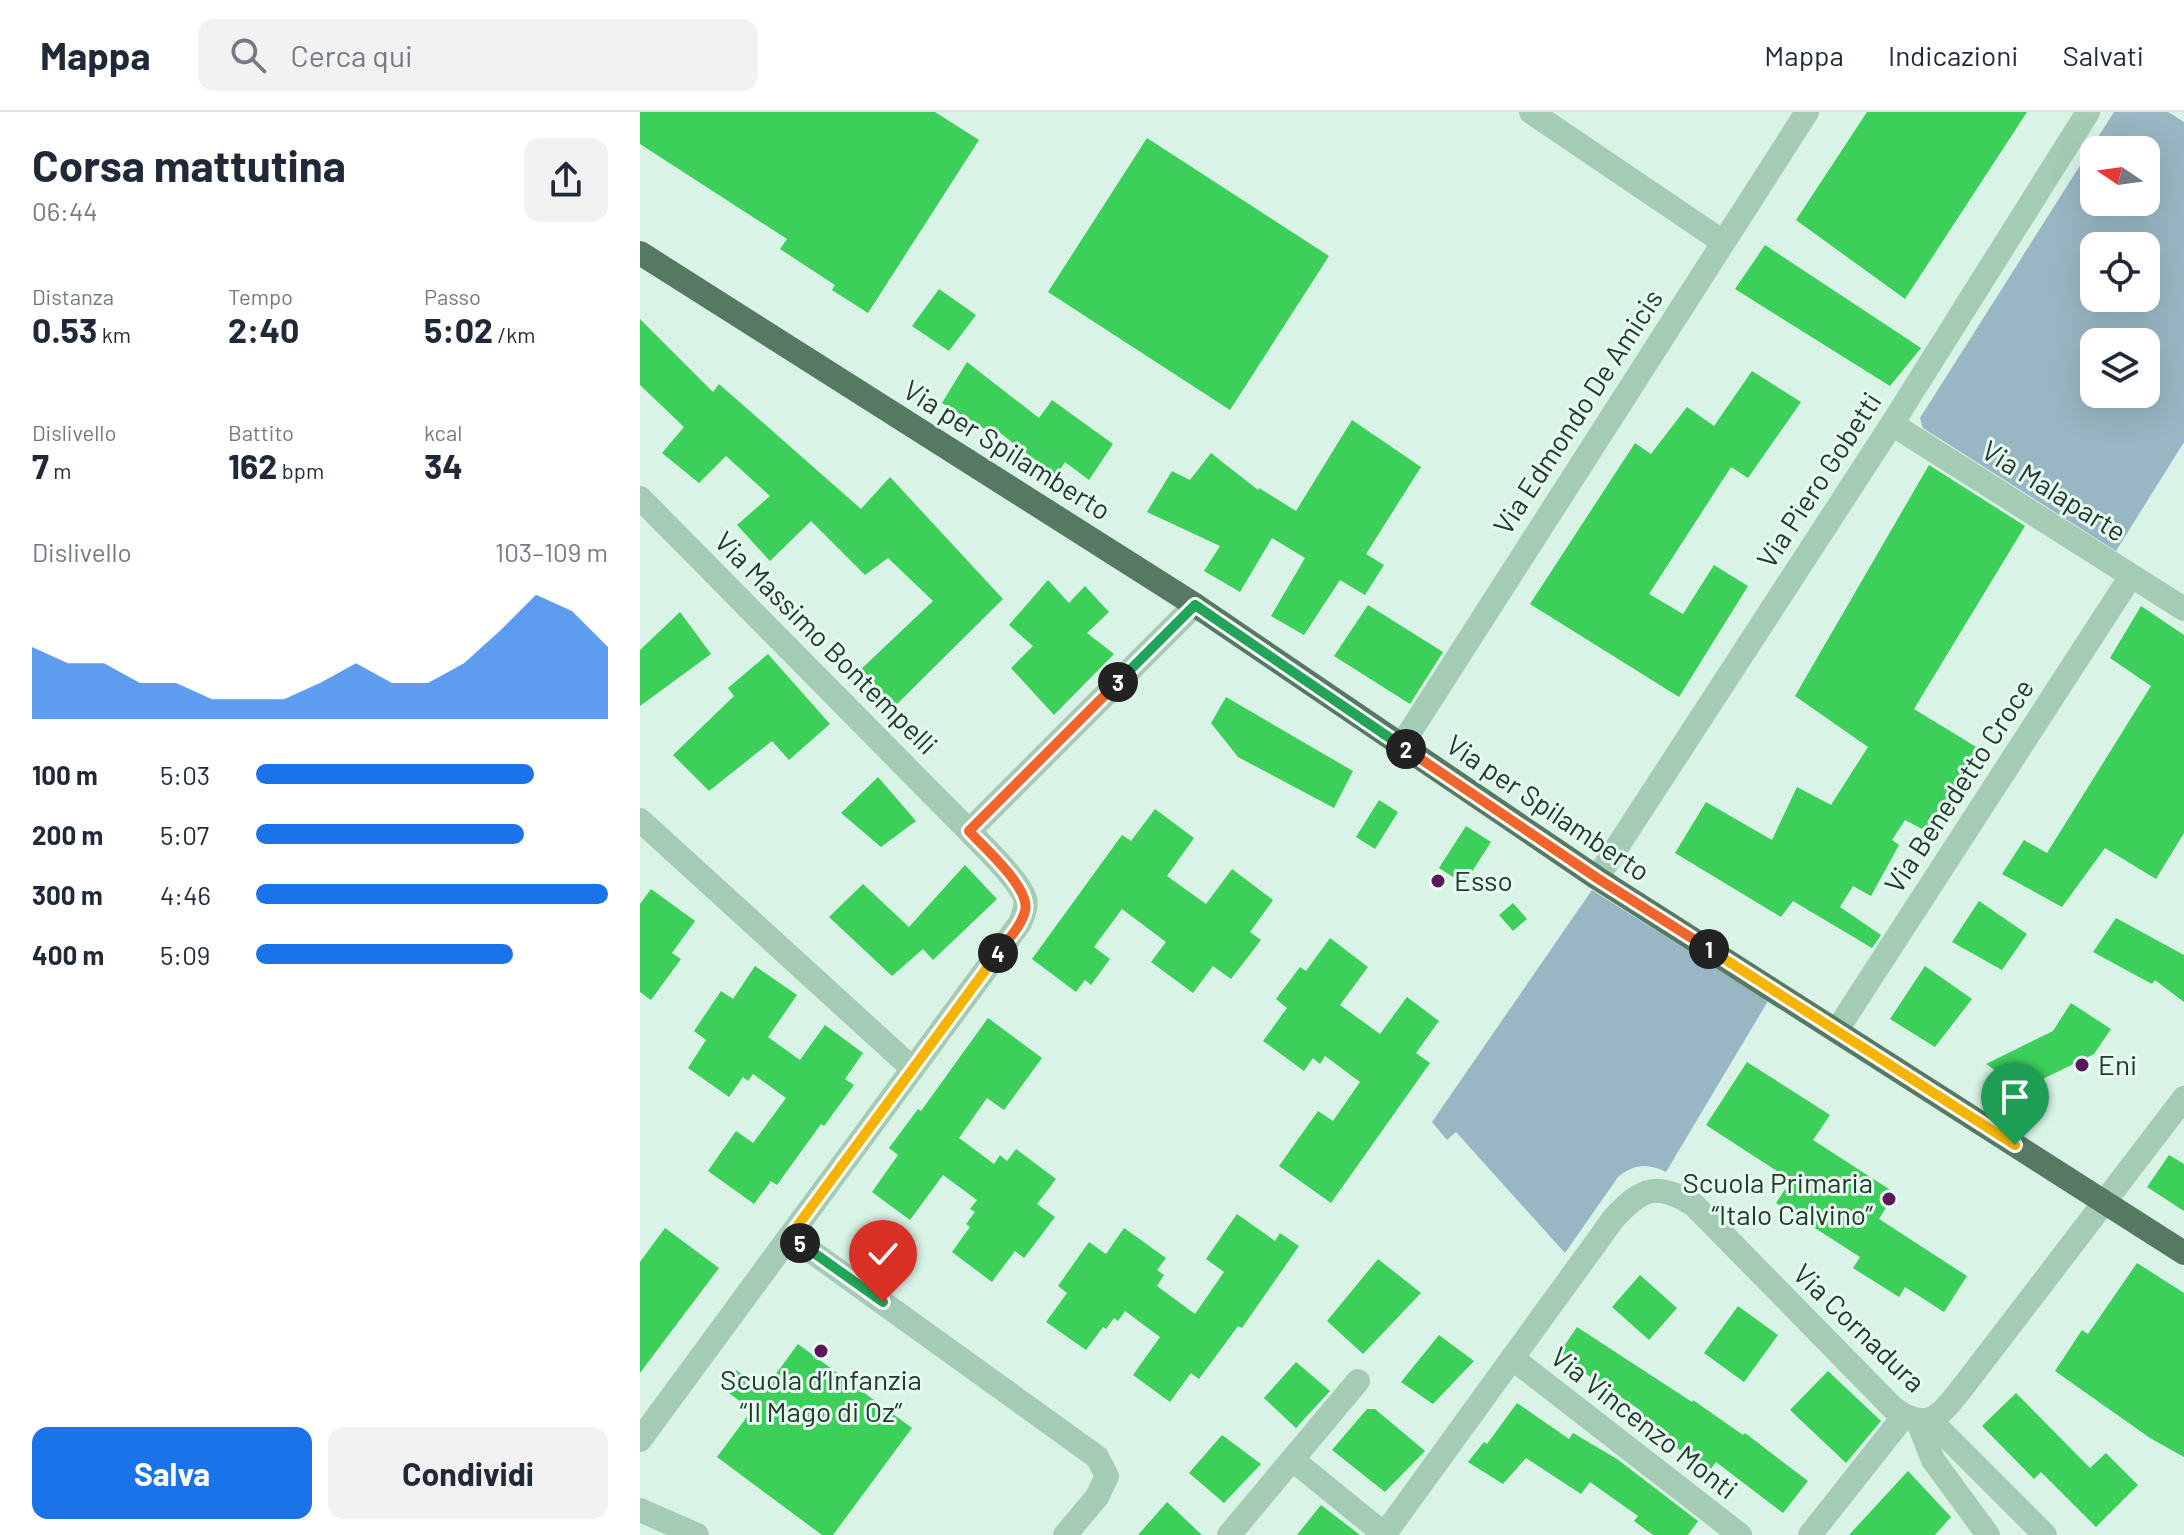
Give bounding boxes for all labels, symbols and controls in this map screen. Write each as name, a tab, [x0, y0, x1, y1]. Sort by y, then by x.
search box	[198, 19, 758, 91]
text: Mappa	[40, 32, 150, 78]
icon: search	[226, 33, 270, 77]
text: Cerca qui	[290, 37, 413, 73]
text: Mappa	[1764, 38, 1844, 72]
text: Indicazioni	[1888, 38, 2018, 72]
text: Salvati	[2062, 38, 2144, 72]
north arrow	[2080, 136, 2160, 216]
map controls	[2080, 136, 2160, 408]
text: Corsa mattutina	[32, 138, 346, 191]
button: share	[524, 138, 608, 222]
text: 06:44	[32, 195, 98, 226]
button: locate	[2080, 232, 2160, 312]
text: Distanza	[32, 283, 114, 309]
text: Tempo	[228, 283, 293, 309]
text: Passo	[424, 283, 481, 309]
street label: Via Edmondo De Amicis	[1485, 283, 1669, 540]
text: 0.53	[32, 309, 97, 350]
text: 2:40	[228, 309, 299, 350]
text: 5:02	[424, 309, 493, 350]
text: km	[97, 321, 131, 347]
text: /km	[493, 321, 536, 347]
button: layers	[2080, 328, 2160, 408]
street label: Via per Spilamberto	[898, 372, 1117, 527]
street label: Via Piero Gobetti	[1749, 385, 1888, 574]
text: Dislivello	[32, 419, 116, 445]
text: Battito	[228, 419, 294, 445]
text: kcal	[424, 419, 462, 445]
street label: Via Malaparte	[1976, 432, 2133, 548]
text: 7	[32, 445, 49, 486]
text: 162	[228, 445, 277, 486]
text: 34	[424, 445, 463, 486]
text: m	[49, 457, 71, 483]
text: bpm	[277, 457, 324, 483]
street label: Via Massimo Bontempelli	[708, 524, 945, 761]
text: Dislivello	[32, 536, 132, 567]
text: 103–109 m	[495, 536, 608, 567]
pin: 3	[1098, 662, 1138, 702]
text: 3	[1112, 669, 1124, 695]
street label: Via Benedetto Croce	[1876, 672, 2040, 899]
street label: Via per Spilamberto	[1440, 727, 1657, 888]
pin: 2	[1386, 729, 1426, 769]
text: 2	[1400, 736, 1412, 762]
text: 100 m	[32, 759, 98, 790]
text: 5:03	[160, 759, 210, 790]
text: 200 m	[32, 819, 103, 850]
text: 5:07	[160, 819, 209, 850]
place label: Esso	[1454, 863, 1513, 897]
marker: Esso	[1429, 872, 1447, 890]
text: 300 m	[32, 879, 103, 910]
text: 4:46	[160, 879, 211, 910]
pin: 1	[1689, 929, 1729, 969]
pin: 4	[978, 933, 1018, 973]
text: 1	[1705, 936, 1713, 962]
text: 400 m	[32, 939, 104, 970]
text: 5:09	[160, 939, 210, 970]
text: 4	[991, 940, 1005, 966]
place label: Eni	[2098, 1047, 2137, 1081]
marker: Eni	[2073, 1056, 2091, 1074]
pin	[1981, 1063, 2049, 1145]
icon: arrive	[1993, 1075, 2037, 1119]
place label: Scuola Primaria “Italo Calvino”	[1682, 1165, 1874, 1231]
marker: Scuola Primaria “Italo Calvino”	[1880, 1190, 1898, 1208]
pin	[849, 1220, 917, 1302]
pin: 5	[780, 1223, 820, 1263]
text: 5	[794, 1230, 806, 1256]
icon: check	[861, 1232, 905, 1276]
street label: Via Cornadura	[1787, 1256, 1933, 1399]
street label: Via Vincenzo Monti	[1544, 1339, 1745, 1506]
marker: Scuola d’Infanzia “Il Mago di Oz”	[812, 1342, 830, 1360]
place label: Scuola d’Infanzia “Il Mago di Oz”	[720, 1362, 922, 1428]
button: Salva	[32, 1427, 312, 1519]
button: Condividi	[328, 1427, 608, 1519]

